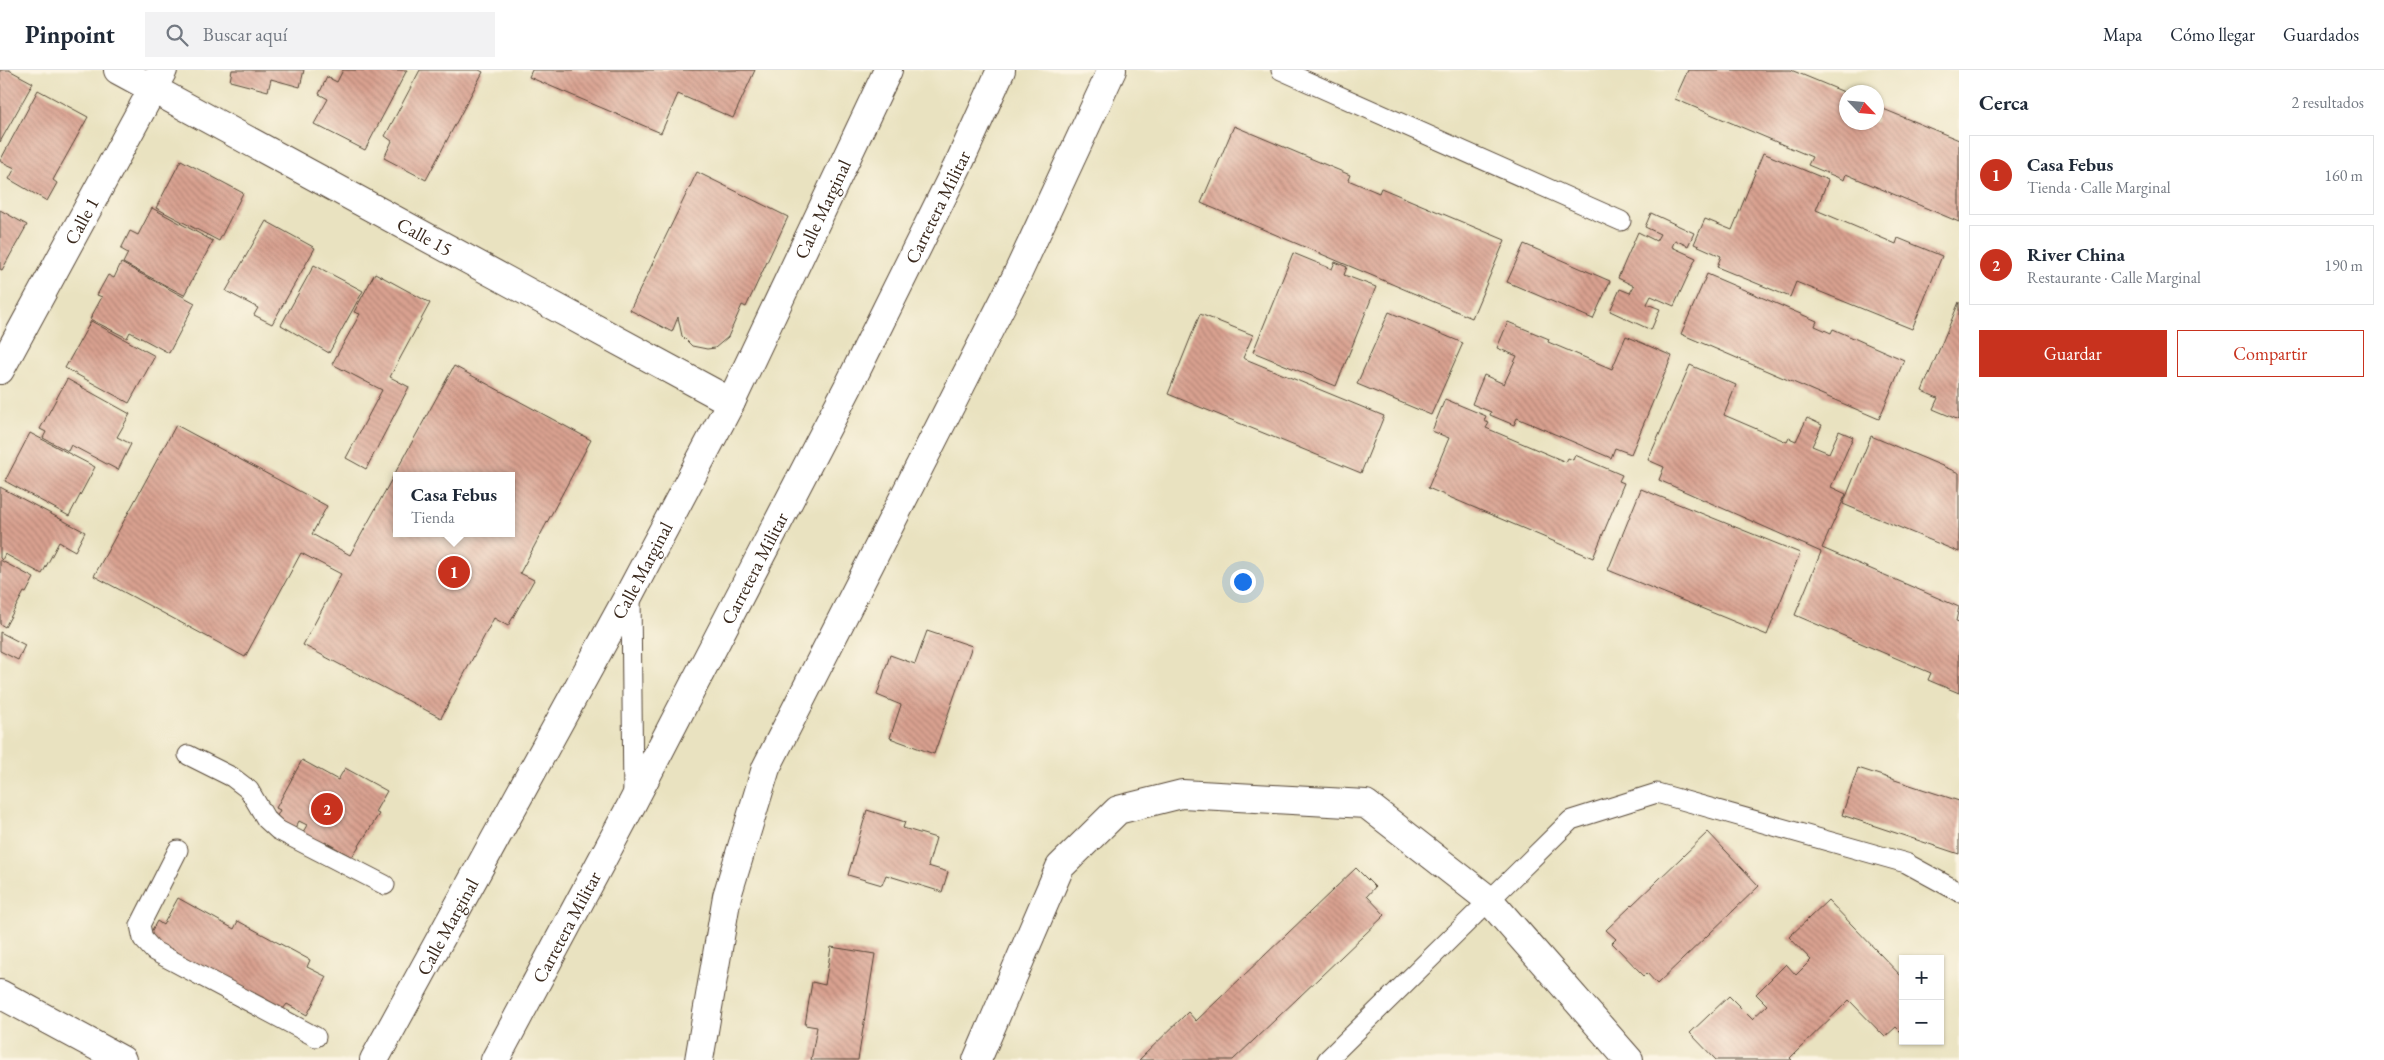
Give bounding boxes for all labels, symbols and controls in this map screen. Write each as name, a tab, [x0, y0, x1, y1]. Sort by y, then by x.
search box	[145, 12, 495, 57]
text: Pinpoint	[25, 19, 115, 50]
icon: search	[163, 21, 191, 49]
text: Buscar aquí	[203, 22, 287, 47]
text: Mapa	[2103, 23, 2142, 46]
text: Cómo llegar	[2170, 23, 2255, 46]
text: Guardados	[2283, 23, 2359, 46]
north arrow	[1839, 85, 1884, 130]
text: Cerca	[1979, 89, 2029, 116]
text: 2 resultados	[2292, 92, 2364, 113]
street label: Carretera Militar	[899, 146, 976, 268]
text: Casa Febus	[2027, 152, 2113, 177]
street label: Calle Marginal	[788, 155, 857, 263]
text: 1	[1992, 165, 2000, 186]
text: 160 m	[2324, 165, 2363, 186]
text: Tienda · Calle Marginal	[2027, 177, 2171, 198]
street label: Calle 1	[59, 193, 105, 249]
street label: Calle 15	[392, 211, 457, 262]
text: River China	[2027, 242, 2125, 267]
text: 2	[1992, 255, 2000, 276]
text: 190 m	[2324, 255, 2363, 276]
text: Restaurante · Calle Marginal	[2027, 267, 2201, 288]
button: Guardar	[1979, 330, 2167, 377]
button: Compartir	[2177, 330, 2364, 377]
popup	[393, 472, 515, 537]
text: Casa Febus	[411, 482, 497, 507]
text: Tienda	[411, 507, 455, 528]
street label: Carretera Militar	[715, 507, 794, 629]
street label: Calle Marginal	[606, 517, 679, 624]
pin: 1	[438, 553, 470, 591]
your location	[1230, 569, 1256, 595]
pin: 2	[311, 790, 343, 828]
street label: Carretera Militar	[527, 866, 607, 987]
street label: Calle Marginal	[411, 874, 484, 980]
map controls	[1899, 955, 1944, 1045]
button: +	[1899, 955, 1944, 1000]
button: −	[1899, 1000, 1944, 1045]

